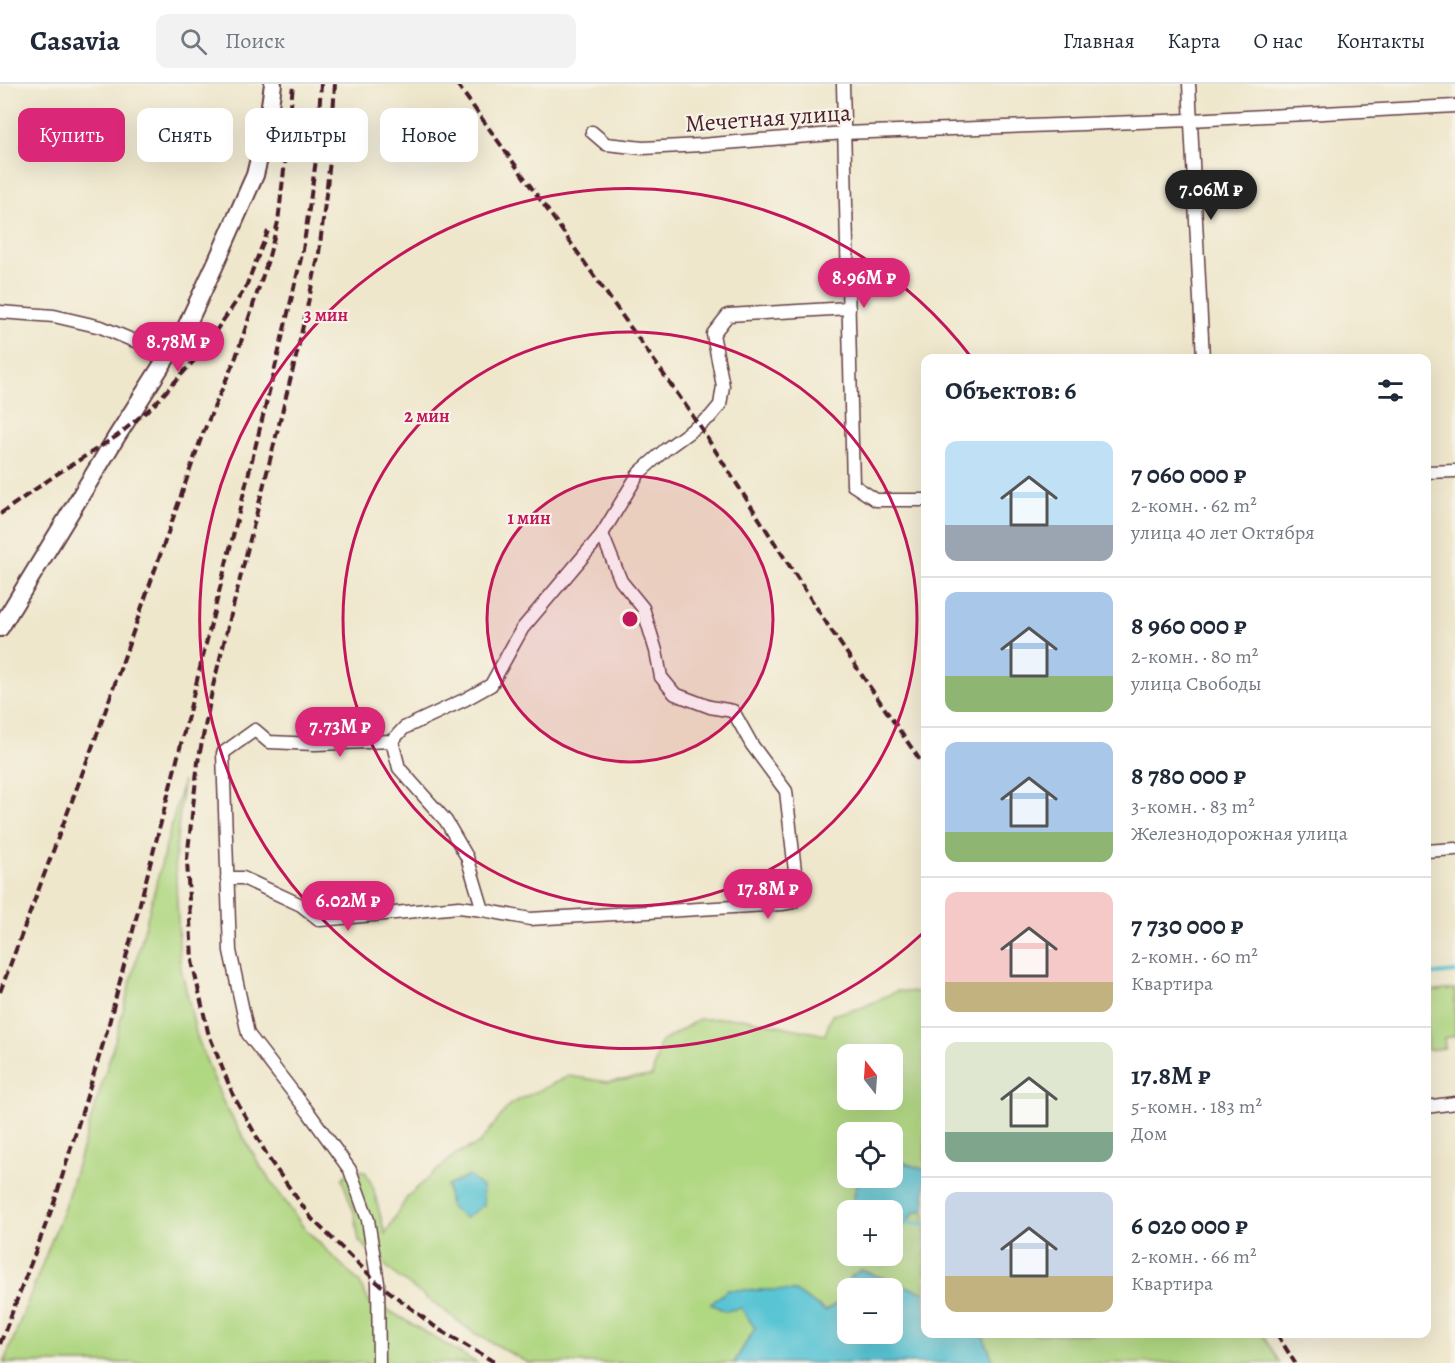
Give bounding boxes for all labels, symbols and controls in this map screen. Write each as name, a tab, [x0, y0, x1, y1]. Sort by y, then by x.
search box	[156, 14, 576, 68]
text: Casavia	[30, 22, 120, 60]
icon: search	[177, 25, 210, 58]
text: Поиск	[225, 26, 285, 56]
text: Главная	[1063, 27, 1135, 55]
text: Карта	[1168, 27, 1220, 55]
text: О нас	[1253, 27, 1303, 55]
text: Контакты	[1336, 27, 1425, 55]
street label: Мечетная улица	[684, 96, 852, 140]
chip: Купить	[18, 108, 125, 162]
chip: Снять	[137, 108, 233, 162]
chip: Фильтры	[245, 108, 368, 162]
chip: Новое	[380, 108, 478, 162]
pin: 7.06M ₽	[1156, 170, 1266, 221]
text: 7.06M ₽	[1179, 176, 1243, 203]
pin: 8.96M ₽	[809, 258, 919, 309]
text: 8.96M ₽	[832, 264, 896, 291]
text: 3 мин	[304, 303, 348, 327]
pin: 8.78M ₽	[123, 322, 233, 373]
text: 8.78M ₽	[146, 328, 210, 355]
text: Объектов: 6	[945, 373, 1076, 408]
icon: filters	[1374, 374, 1407, 407]
text: 2 мин	[404, 404, 450, 428]
text: 7 060 000 ₽	[1131, 457, 1246, 492]
icon: home	[993, 465, 1065, 537]
text: 2-комн. · 62 m²	[1131, 492, 1257, 519]
text: 1 мин	[507, 506, 551, 530]
text: улица 40 лет Октября	[1131, 519, 1315, 546]
text: 8 960 000 ₽	[1131, 608, 1247, 643]
centre of rings	[620, 609, 640, 629]
icon: home	[993, 616, 1065, 688]
text: 2-комн. · 80 m²	[1131, 643, 1258, 670]
text: улица Свободы	[1131, 670, 1262, 697]
pin: 7.73M ₽	[285, 707, 395, 758]
text: 7.73M ₽	[309, 713, 371, 740]
text: 8 780 000 ₽	[1131, 758, 1246, 793]
icon: home	[993, 766, 1065, 838]
text: 3-комн. · 83 m²	[1131, 793, 1255, 820]
text: Железнодорожная улица	[1131, 820, 1348, 847]
pin: 17.8M ₽	[713, 869, 823, 920]
text: 17.8M ₽	[737, 875, 799, 902]
pin: 6.02M ₽	[293, 881, 403, 932]
text: 6.02M ₽	[315, 887, 381, 914]
text: 7 730 000 ₽	[1131, 908, 1243, 943]
icon: home	[993, 916, 1065, 988]
text: 2-комн. · 60 m²	[1131, 943, 1258, 970]
text: Квартира	[1131, 970, 1213, 997]
north arrow	[837, 1044, 903, 1110]
map controls	[837, 1044, 903, 1344]
text: 17.8M ₽	[1131, 1058, 1211, 1093]
icon: home	[993, 1066, 1065, 1138]
text: 5-комн. · 183 m²	[1131, 1093, 1262, 1120]
text: Дом	[1131, 1120, 1167, 1147]
button: locate	[837, 1122, 903, 1188]
button: +	[837, 1200, 903, 1266]
text: 6 020 000 ₽	[1131, 1208, 1248, 1243]
icon: home	[993, 1216, 1065, 1288]
text: 2-комн. · 66 m²	[1131, 1243, 1256, 1270]
text: Квартира	[1131, 1270, 1213, 1297]
button: −	[837, 1278, 903, 1344]

